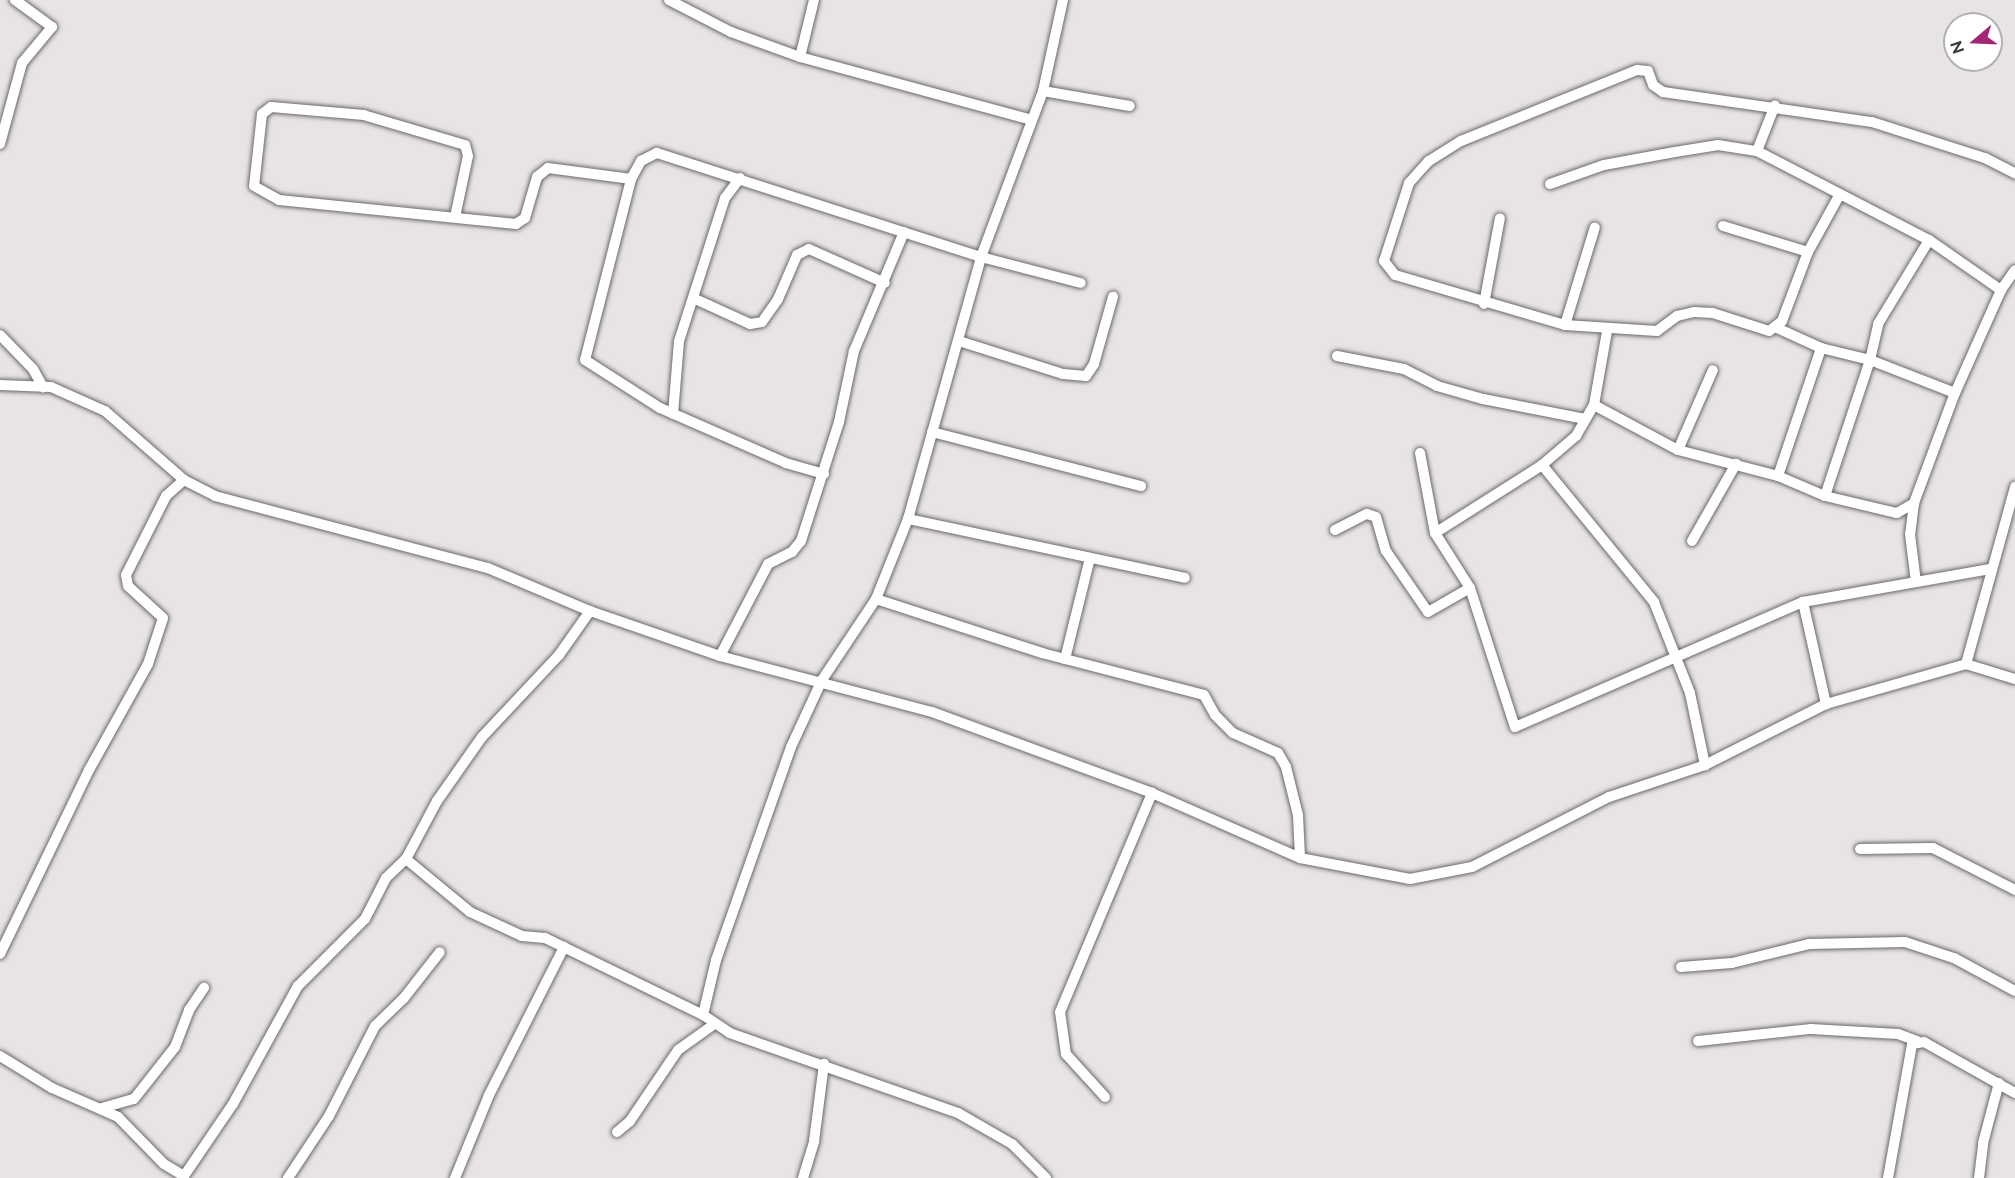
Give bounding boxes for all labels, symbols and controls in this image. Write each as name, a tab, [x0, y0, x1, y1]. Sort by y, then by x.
north arrow	[1943, 12, 2003, 72]
text: N	[1946, 39, 1968, 56]

